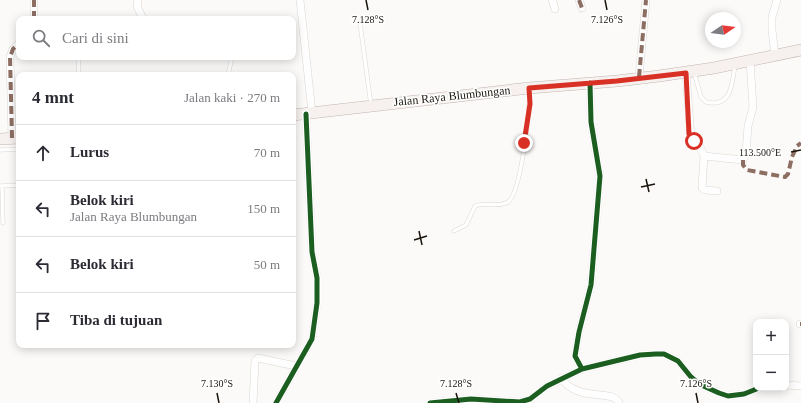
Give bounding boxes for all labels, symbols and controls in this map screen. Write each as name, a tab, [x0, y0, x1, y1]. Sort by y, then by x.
north arrow	[705, 12, 741, 48]
text: 7.128°S	[352, 14, 384, 25]
text: 7.126°S	[591, 14, 623, 25]
search box	[16, 16, 296, 60]
icon: search	[30, 27, 52, 49]
text: Cari di sini	[62, 30, 129, 46]
street label: Jalan Raya Blumbungan	[393, 83, 511, 109]
text: 4 mnt	[32, 88, 74, 107]
text: Jalan kaki · 270 m	[184, 90, 280, 105]
route start	[685, 132, 703, 150]
route end	[515, 134, 533, 152]
icon: ahead	[32, 142, 54, 164]
text: Lurus	[70, 144, 109, 160]
text: 70 m	[254, 145, 280, 160]
text: 113.500°E	[739, 147, 781, 158]
text: Belok kiri	[70, 192, 134, 208]
icon: left	[32, 198, 54, 220]
text: 150 m	[247, 201, 280, 216]
text: Jalan Raya Blumbungan	[70, 209, 197, 224]
icon: left	[32, 254, 54, 276]
text: Belok kiri	[70, 256, 134, 272]
text: 50 m	[254, 257, 280, 272]
icon: arrive	[32, 310, 54, 332]
text: Tiba di tujuan	[70, 312, 162, 328]
map controls	[753, 319, 789, 391]
button: +	[753, 319, 789, 355]
button: −	[753, 355, 789, 391]
text: 7.130°S	[201, 378, 233, 389]
text: 7.128°S	[440, 378, 472, 389]
text: 7.126°S	[680, 378, 712, 389]

